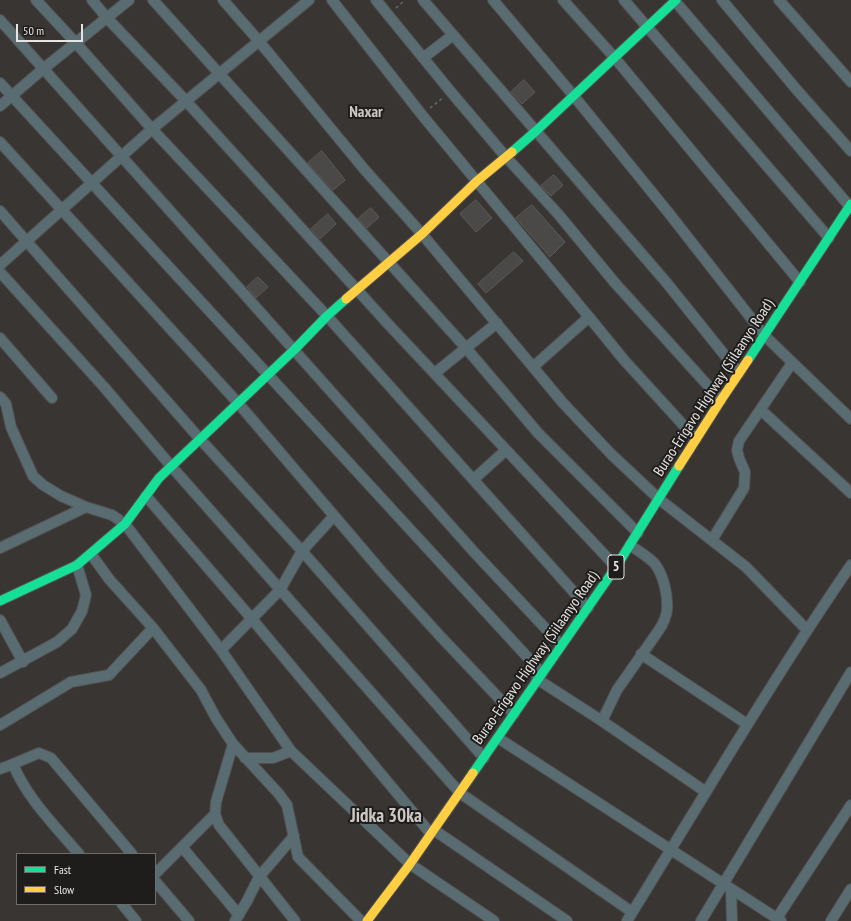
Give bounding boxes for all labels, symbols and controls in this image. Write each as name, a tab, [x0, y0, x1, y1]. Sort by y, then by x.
scale bar	[18, 16, 85, 42]
text: 50 m	[23, 23, 44, 38]
district label: Naxar	[349, 102, 383, 122]
street label: Burao-Erigavo Highway (Siilaanyo Road)	[650, 296, 778, 480]
road number: 5	[608, 555, 624, 579]
street label: Burao-Erigavo Highway (Siilaanyo Road)	[469, 568, 603, 748]
district label: Jidka 30ka	[350, 806, 422, 828]
legend	[16, 853, 156, 905]
text: Fast	[54, 862, 71, 877]
text: Slow	[54, 882, 74, 897]

